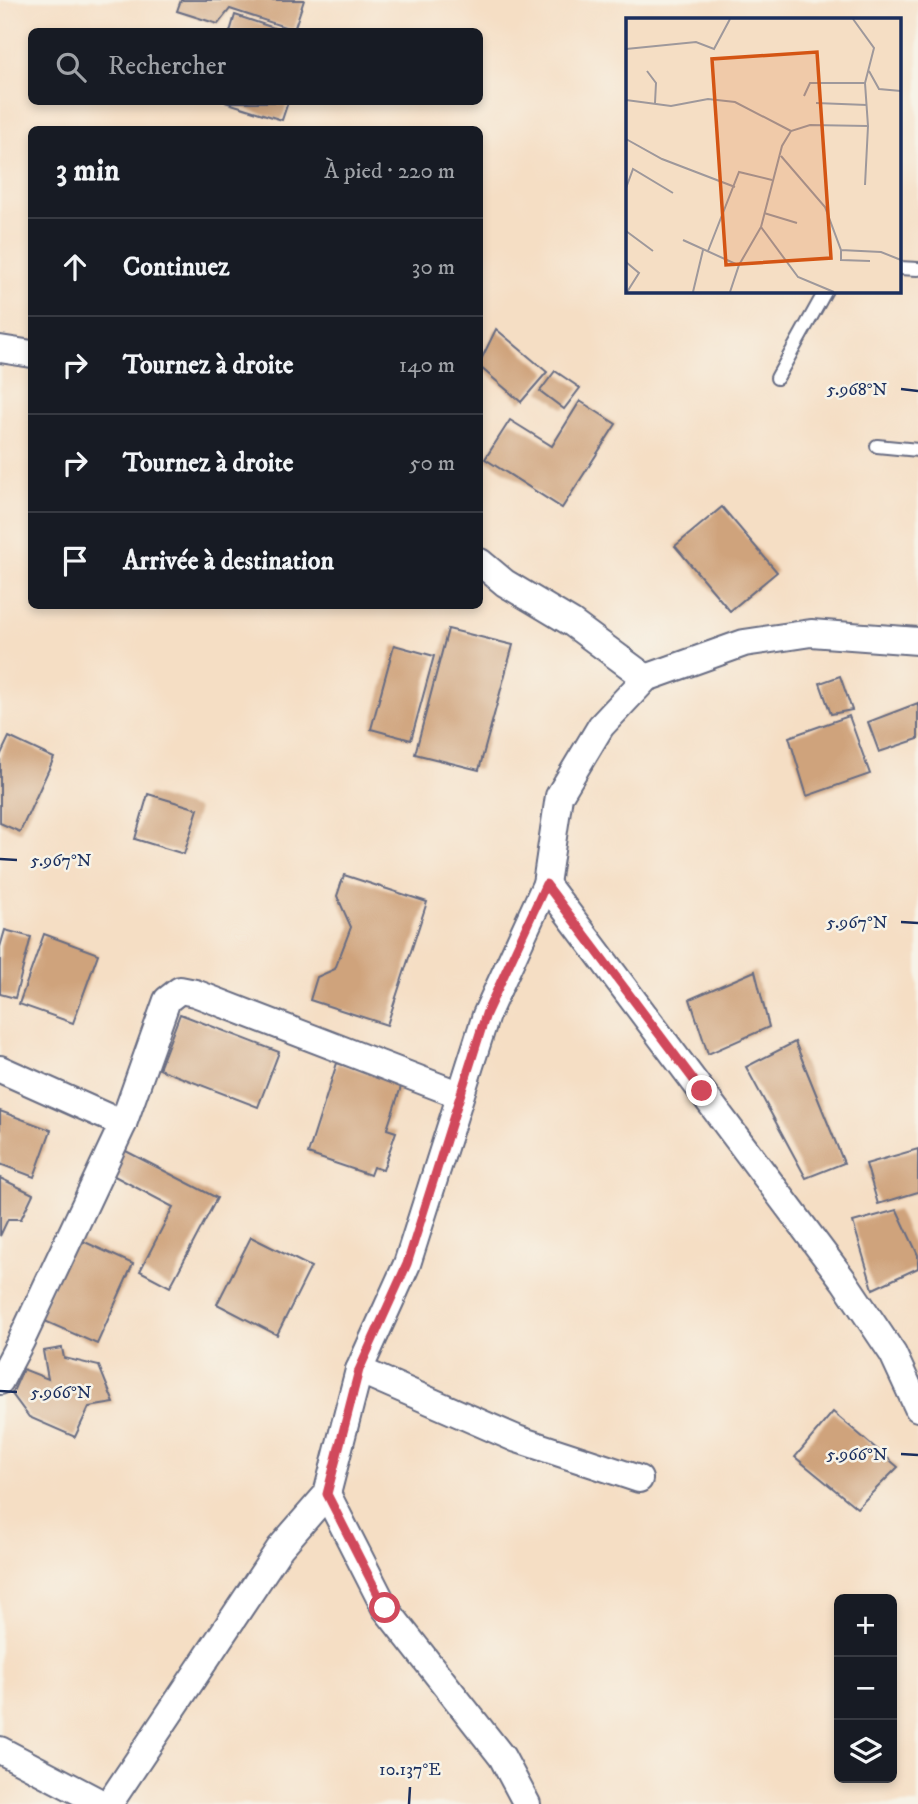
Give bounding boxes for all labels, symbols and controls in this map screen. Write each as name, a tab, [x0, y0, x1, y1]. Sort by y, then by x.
inset map	[626, 18, 900, 292]
search box	[28, 28, 483, 105]
icon: search	[52, 48, 90, 86]
text: Rechercher	[108, 50, 226, 83]
text: 3 min	[56, 153, 120, 190]
text: À pied · 220 m	[324, 157, 455, 186]
icon: ahead	[56, 248, 94, 286]
text: Continuez	[123, 251, 229, 284]
text: 30 m	[412, 253, 455, 282]
icon: right	[56, 346, 94, 384]
text: Tournez à droite	[123, 349, 294, 382]
text: 140 m	[399, 351, 455, 380]
text: 5.968°N	[827, 379, 888, 401]
icon: right	[56, 444, 94, 482]
text: Tournez à droite	[123, 447, 294, 480]
text: 50 m	[409, 449, 455, 478]
icon: arrive	[56, 542, 94, 580]
text: Arrivée à destination	[123, 545, 334, 578]
text: 5.967°N	[30, 850, 92, 872]
text: 5.967°N	[826, 912, 888, 934]
route end	[686, 1075, 717, 1106]
text: 5.966°N	[31, 1382, 92, 1404]
text: 5.966°N	[827, 1444, 888, 1466]
route start	[369, 1592, 400, 1623]
map controls	[834, 1594, 897, 1783]
button: +	[834, 1594, 897, 1657]
button: −	[834, 1657, 897, 1720]
button: layers	[834, 1720, 897, 1783]
text: 10.137°E	[379, 1759, 441, 1781]

